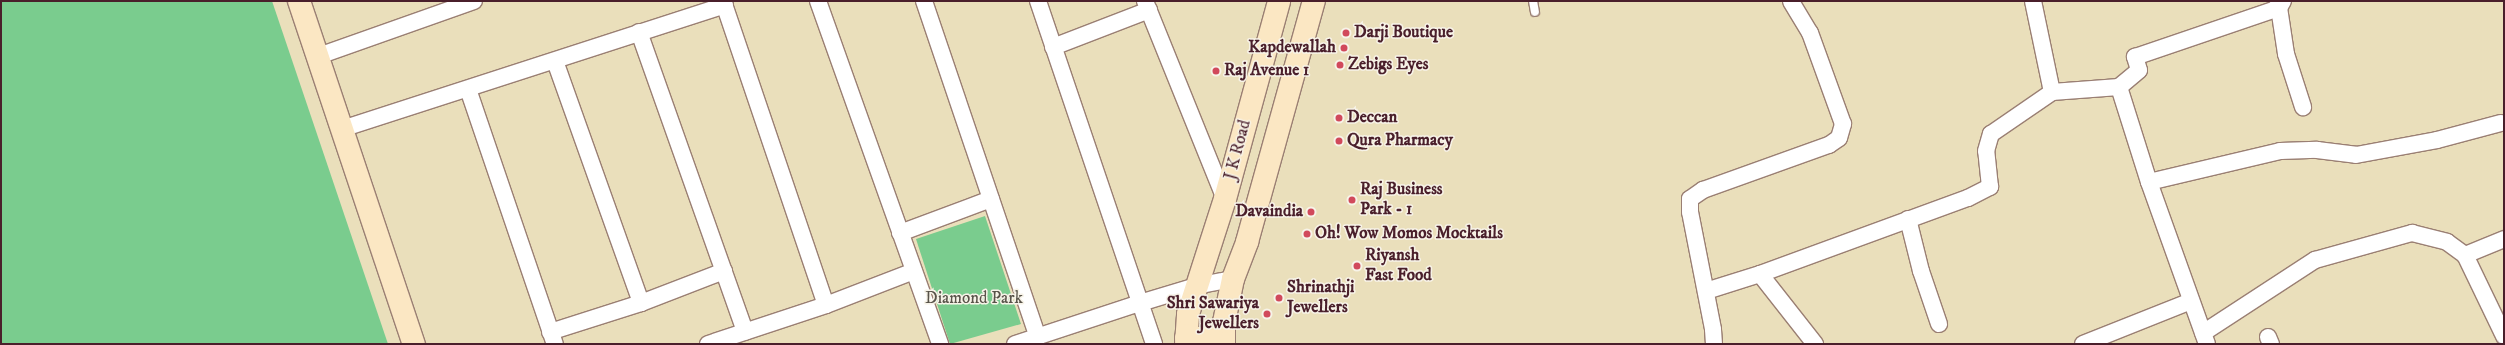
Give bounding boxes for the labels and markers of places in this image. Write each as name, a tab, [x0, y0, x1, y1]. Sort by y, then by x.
place label: Darji Boutique	[1354, 23, 1453, 43]
marker: Darji Boutique	[1341, 28, 1351, 38]
place label: Kapdewallah	[1248, 38, 1336, 58]
marker: Kapdewallah	[1339, 43, 1349, 53]
place label: Zebigs Eyes	[1348, 55, 1428, 75]
marker: Zebigs Eyes	[1335, 60, 1345, 70]
place label: Raj Avenue 1	[1224, 61, 1309, 81]
marker: Raj Avenue 1	[1211, 66, 1221, 76]
place label: Deccan	[1347, 108, 1397, 128]
marker: Deccan	[1334, 113, 1344, 123]
place label: Qura Pharmacy	[1347, 131, 1453, 151]
marker: Qura Pharmacy	[1334, 136, 1344, 146]
place label: Raj Business Park - 1	[1360, 180, 1443, 220]
marker: Raj Business Park - 1	[1347, 195, 1357, 205]
place label: Davaindia	[1235, 202, 1303, 222]
marker: Davaindia	[1306, 207, 1316, 217]
place label: Oh! Wow Momos Mocktails	[1315, 224, 1503, 244]
marker: Oh! Wow Momos Mocktails	[1302, 229, 1312, 239]
place label: Riyansh Fast Food	[1365, 246, 1432, 286]
marker: Riyansh Fast Food	[1352, 261, 1362, 271]
place label: Shrinathji Jewellers	[1287, 278, 1354, 318]
marker: Shrinathji Jewellers	[1274, 293, 1284, 303]
place label: Shri Sawariya Jewellers	[1167, 294, 1259, 334]
marker: Shri Sawariya Jewellers	[1262, 309, 1272, 319]

